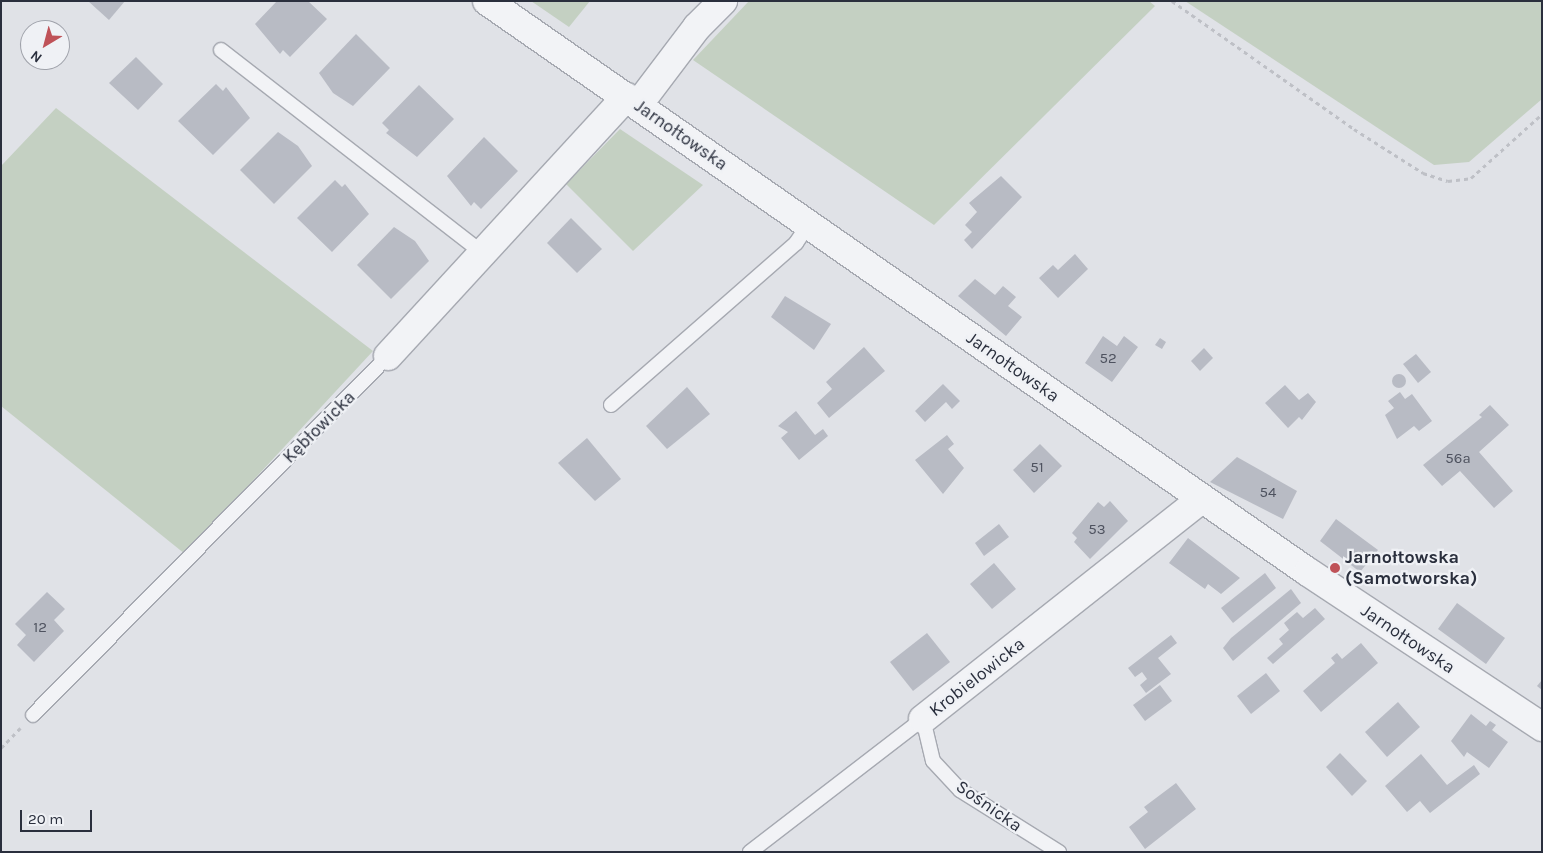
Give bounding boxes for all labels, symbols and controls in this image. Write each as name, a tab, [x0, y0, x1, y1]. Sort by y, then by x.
north arrow	[20, 20, 70, 70]
text: N	[27, 47, 45, 66]
street label: Jarnołtowska	[630, 95, 732, 175]
street label: Jarnołtowska	[962, 327, 1064, 407]
house number: 52	[1099, 350, 1117, 368]
street label: Kębłowicka	[278, 386, 360, 468]
house number: 56a	[1445, 450, 1471, 468]
house number: 51	[1030, 459, 1044, 477]
house number: 54	[1260, 484, 1276, 502]
house number: 53	[1088, 521, 1106, 539]
place label: Jarnołtowska (Samotworska)	[1345, 547, 1477, 590]
marker: Jarnołtowska (Samotworska)	[1329, 562, 1341, 574]
street label: Jarnołtowska	[1357, 600, 1459, 678]
house number: 12	[33, 619, 47, 637]
street label: Krobielowicka	[925, 633, 1029, 721]
street label: Sośnicka	[952, 775, 1026, 837]
scale bar	[22, 800, 95, 832]
text: 20 m	[28, 810, 63, 828]

